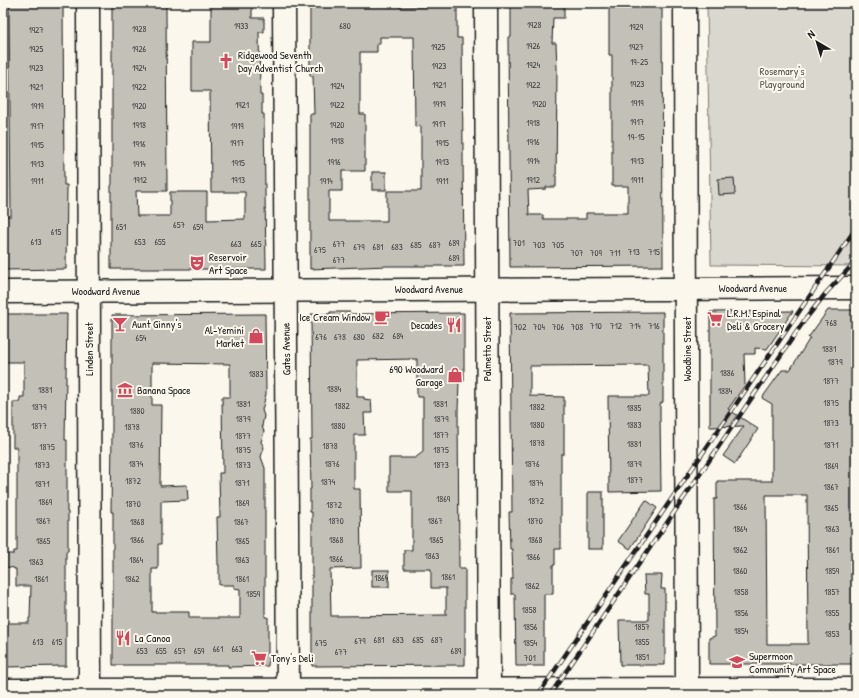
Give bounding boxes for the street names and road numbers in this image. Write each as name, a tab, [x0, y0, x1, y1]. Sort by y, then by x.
street label: Woodward Avenue	[719, 281, 788, 295]
street label: Woodward Avenue	[395, 282, 464, 296]
street label: Woodward Avenue	[72, 284, 141, 298]
street label: Palmetto Street	[480, 317, 494, 381]
street label: Woodbine Street	[680, 317, 694, 381]
street label: Linden Street	[82, 322, 96, 376]
street label: Gates Avenue	[279, 322, 293, 375]

